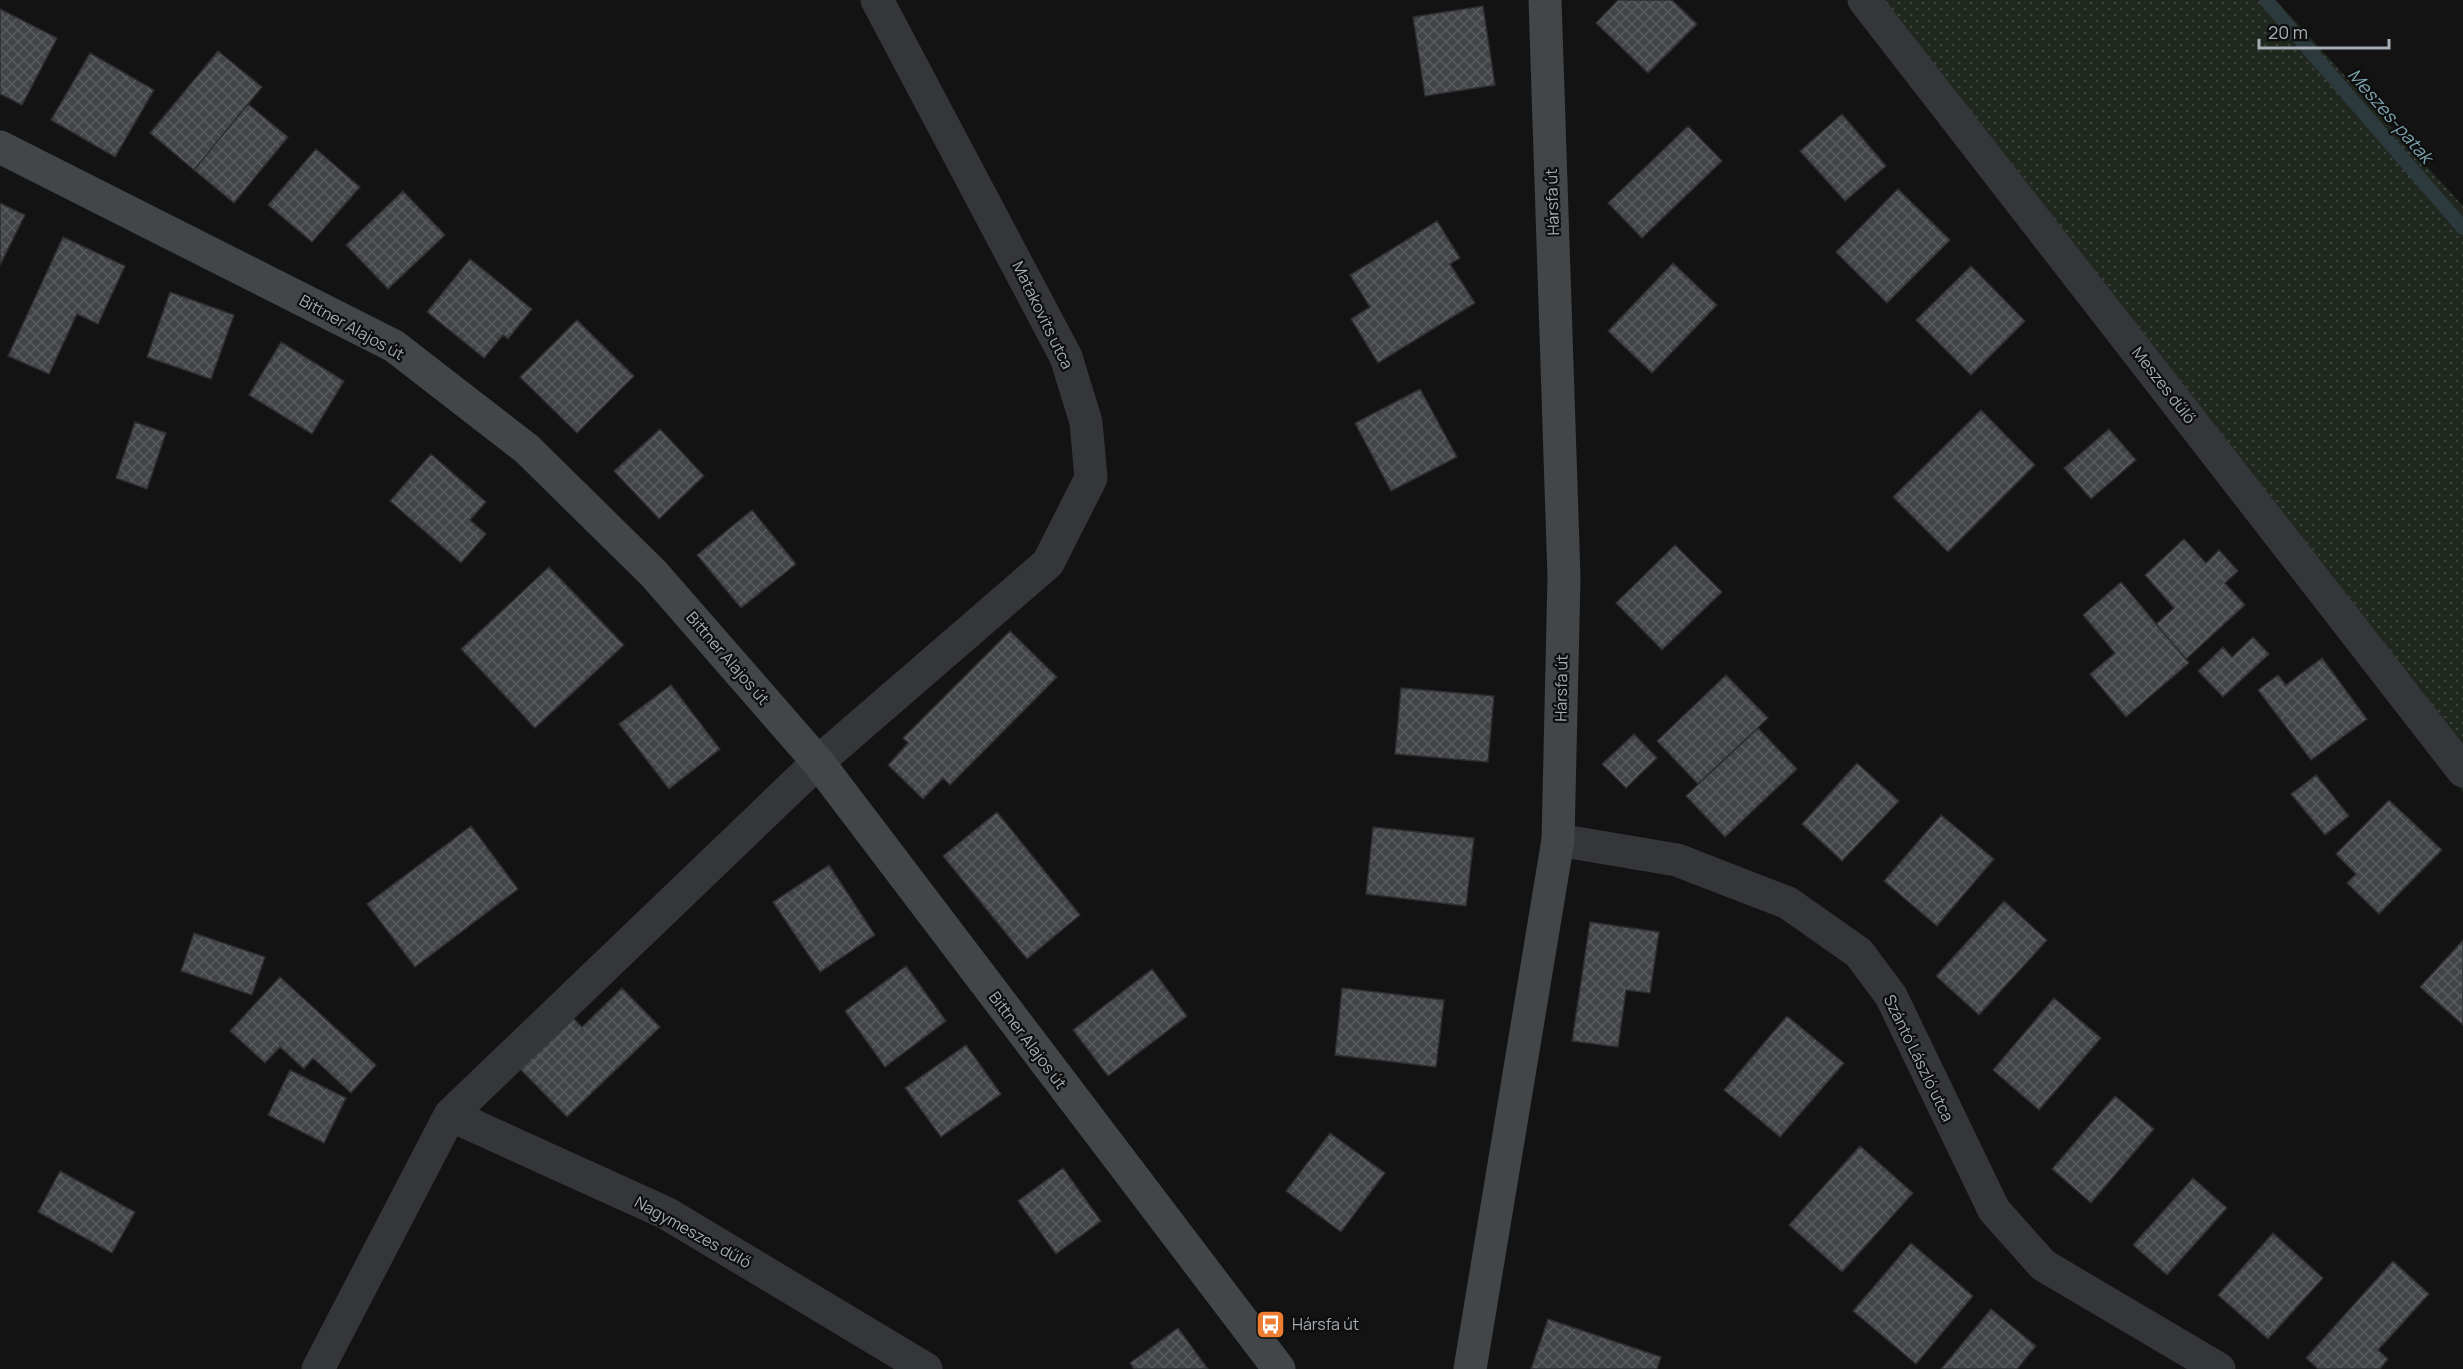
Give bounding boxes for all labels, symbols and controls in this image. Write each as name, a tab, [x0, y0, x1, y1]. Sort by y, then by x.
scale bar	[2259, 12, 2390, 50]
text: 20 m	[2268, 20, 2308, 44]
water label: Meszes-patak	[2343, 63, 2441, 170]
street label: Hársfa út	[1540, 168, 1564, 236]
street label: Matakovits utca	[1007, 257, 1079, 373]
street label: Bittner Alajos út	[296, 289, 408, 365]
street label: Meszes dűlő	[2127, 342, 2201, 428]
street label: Bittner Alajos út	[681, 607, 775, 709]
street label: Hársfa út	[1549, 654, 1573, 722]
street label: Bittner Alajos út	[984, 987, 1072, 1093]
street label: Szántó László utca	[1879, 991, 1959, 1125]
street label: Nagymeszes dűlő	[631, 1191, 755, 1273]
bus stop icon: Hársfa út	[1255, 1308, 1287, 1340]
place label: Hársfa út	[1292, 1313, 1359, 1335]

